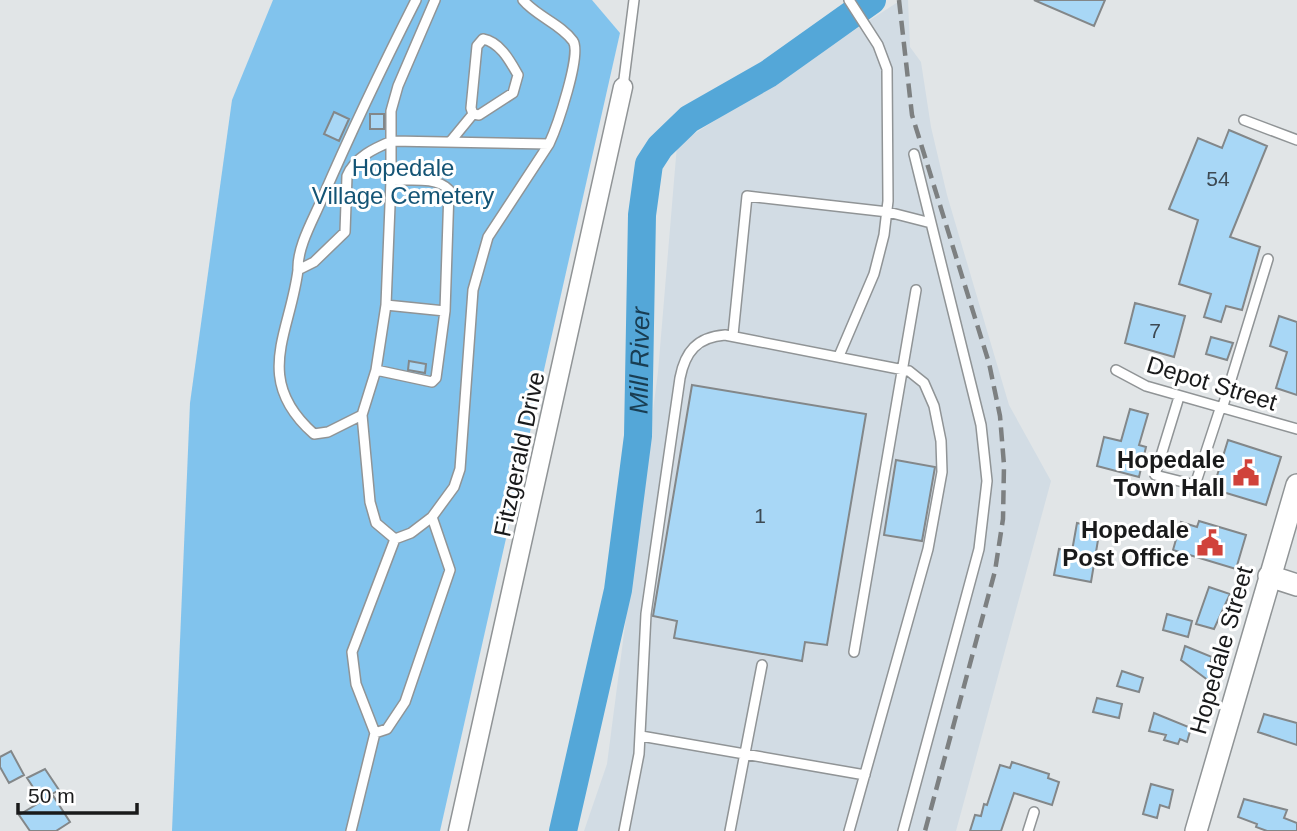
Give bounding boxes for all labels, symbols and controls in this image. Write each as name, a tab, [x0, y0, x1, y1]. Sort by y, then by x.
park label: Hopedale Village Cemetery	[312, 154, 494, 209]
house number: 54	[1206, 167, 1230, 190]
water label: Mill River	[623, 305, 655, 414]
house number: 7	[1149, 319, 1161, 342]
street label: Depot Street	[1144, 350, 1281, 416]
street label: Fitzgerald Drive	[488, 369, 550, 539]
place label: Hopedale Town Hall	[1113, 446, 1225, 501]
public building icon: Hopedale Town Hall	[1231, 458, 1261, 488]
house number: 1	[754, 504, 766, 527]
place label: Hopedale Post Office	[1062, 516, 1189, 571]
public building icon: Hopedale Post Office	[1195, 528, 1225, 558]
street label: Hopedale Street	[1184, 563, 1258, 737]
scale bar	[18, 772, 136, 816]
text: 50 m	[28, 784, 75, 807]

